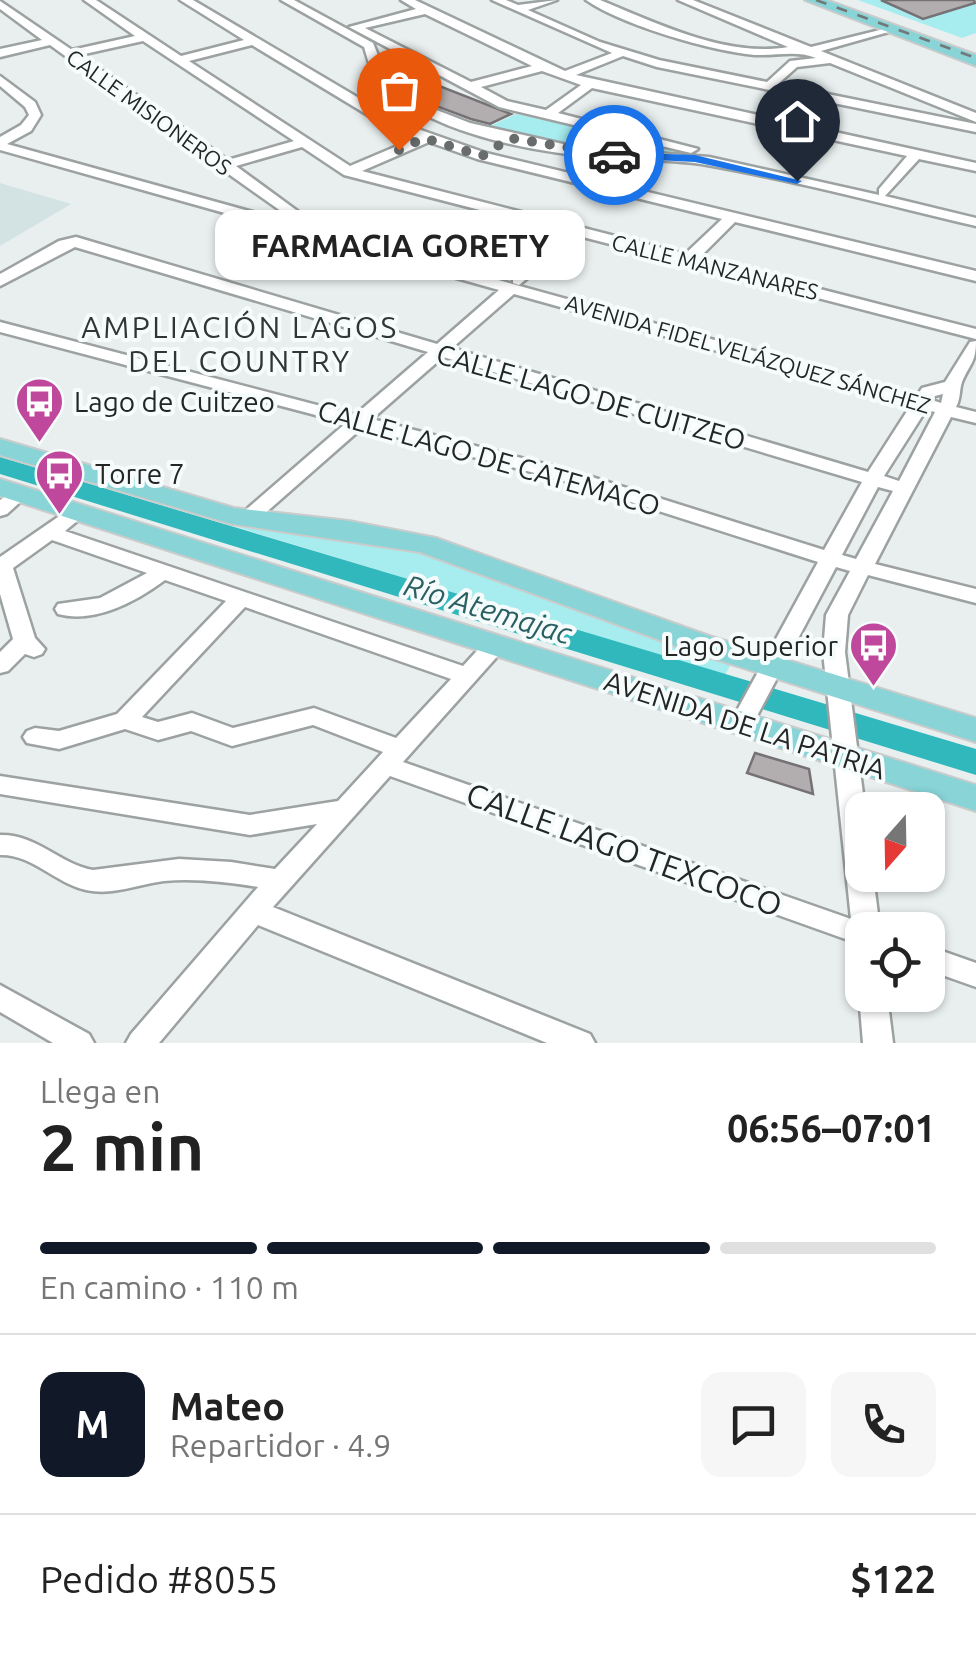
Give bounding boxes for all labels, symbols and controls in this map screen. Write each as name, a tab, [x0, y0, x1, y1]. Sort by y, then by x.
street label: CALLE MISIONEROS	[62, 43, 236, 180]
pin	[357, 48, 442, 151]
icon: bag	[372, 63, 427, 118]
pin	[755, 79, 840, 182]
icon: home	[770, 94, 825, 149]
courier	[564, 105, 664, 205]
icon: car	[587, 128, 642, 183]
callout: FARMACIA GORETY	[214, 210, 584, 280]
text: FARMACIA GORETY	[251, 227, 549, 263]
street label: CALLE MANZANARES	[609, 229, 821, 304]
street label: AVENIDA FIDEL VELÁZQUEZ SÁNCHEZ	[563, 288, 934, 418]
district label: AMPLIACIÓN LAGOS DEL COUNTRY	[81, 310, 399, 378]
street label: CALLE LAGO DE CUITZEO	[433, 338, 749, 456]
bus stop icon: Lago de Cuitzeo	[13, 376, 65, 444]
place label: Lago de Cuitzeo	[74, 386, 275, 417]
street label: CALLE LAGO DE CATEMACO	[314, 394, 664, 521]
bus stop icon: Torre 7	[34, 448, 86, 516]
place label: Torre 7	[95, 458, 184, 489]
water label: Río Atemajac	[400, 567, 576, 651]
bus stop icon: Lago Superior	[847, 620, 899, 688]
place label: Lago Superior	[664, 630, 838, 661]
street label: AVENIDA DE LA PATRIA	[601, 664, 890, 785]
street label: CALLE LAGO TEXCOCO	[462, 775, 787, 923]
north arrow	[845, 792, 945, 892]
map controls	[845, 792, 945, 1012]
button: locate	[845, 912, 945, 1012]
text: Llega en	[40, 1073, 160, 1109]
text: 06:56–07:01	[727, 1107, 936, 1149]
text: 2 min	[40, 1110, 204, 1183]
text: En camino · 110 m	[40, 1269, 299, 1305]
button: chat	[701, 1372, 806, 1477]
button: phone	[831, 1372, 936, 1477]
text: Mateo	[170, 1385, 285, 1427]
text: M	[76, 1403, 109, 1445]
text: Repartidor · 4.9	[170, 1427, 391, 1463]
text: Pedido #8055	[40, 1558, 278, 1600]
text: $122	[850, 1558, 936, 1600]

